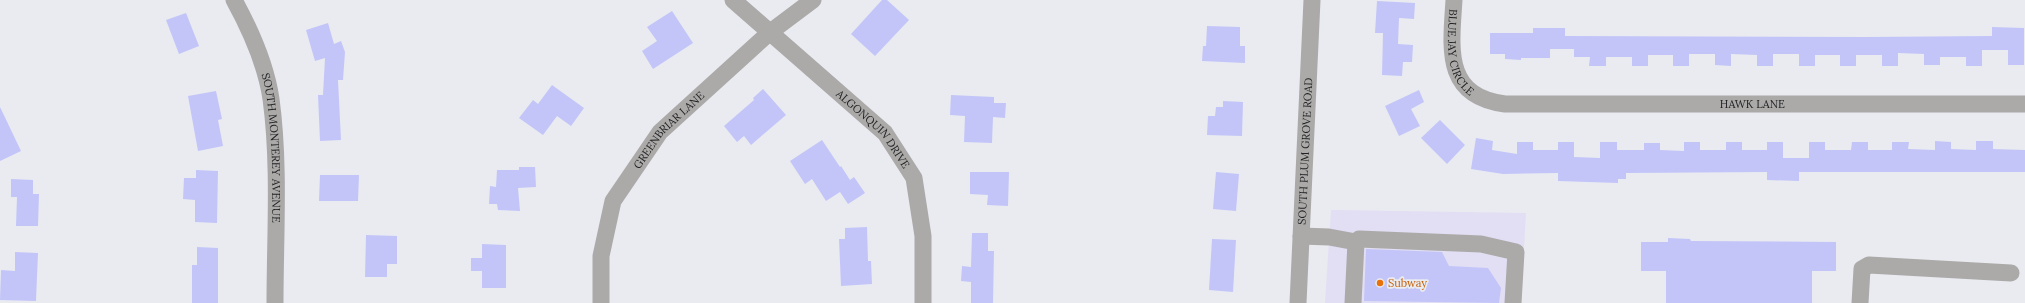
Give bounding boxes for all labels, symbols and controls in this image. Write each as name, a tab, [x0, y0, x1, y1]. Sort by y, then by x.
street label: BLUE JAY CIRCLE	[1445, 8, 1477, 98]
street label: SOUTH MONTEREY AVENUE	[259, 71, 283, 223]
street label: SOUTH PLUM GROVE ROAD	[1295, 77, 1315, 225]
street label: ALGONQUIN DRIVE	[833, 86, 913, 171]
street label: GREENBRIAR LANE	[630, 88, 707, 171]
street label: HAWK LANE	[1720, 97, 1785, 111]
place label: Subway	[1388, 276, 1427, 290]
marker: Subway	[1375, 278, 1385, 288]

